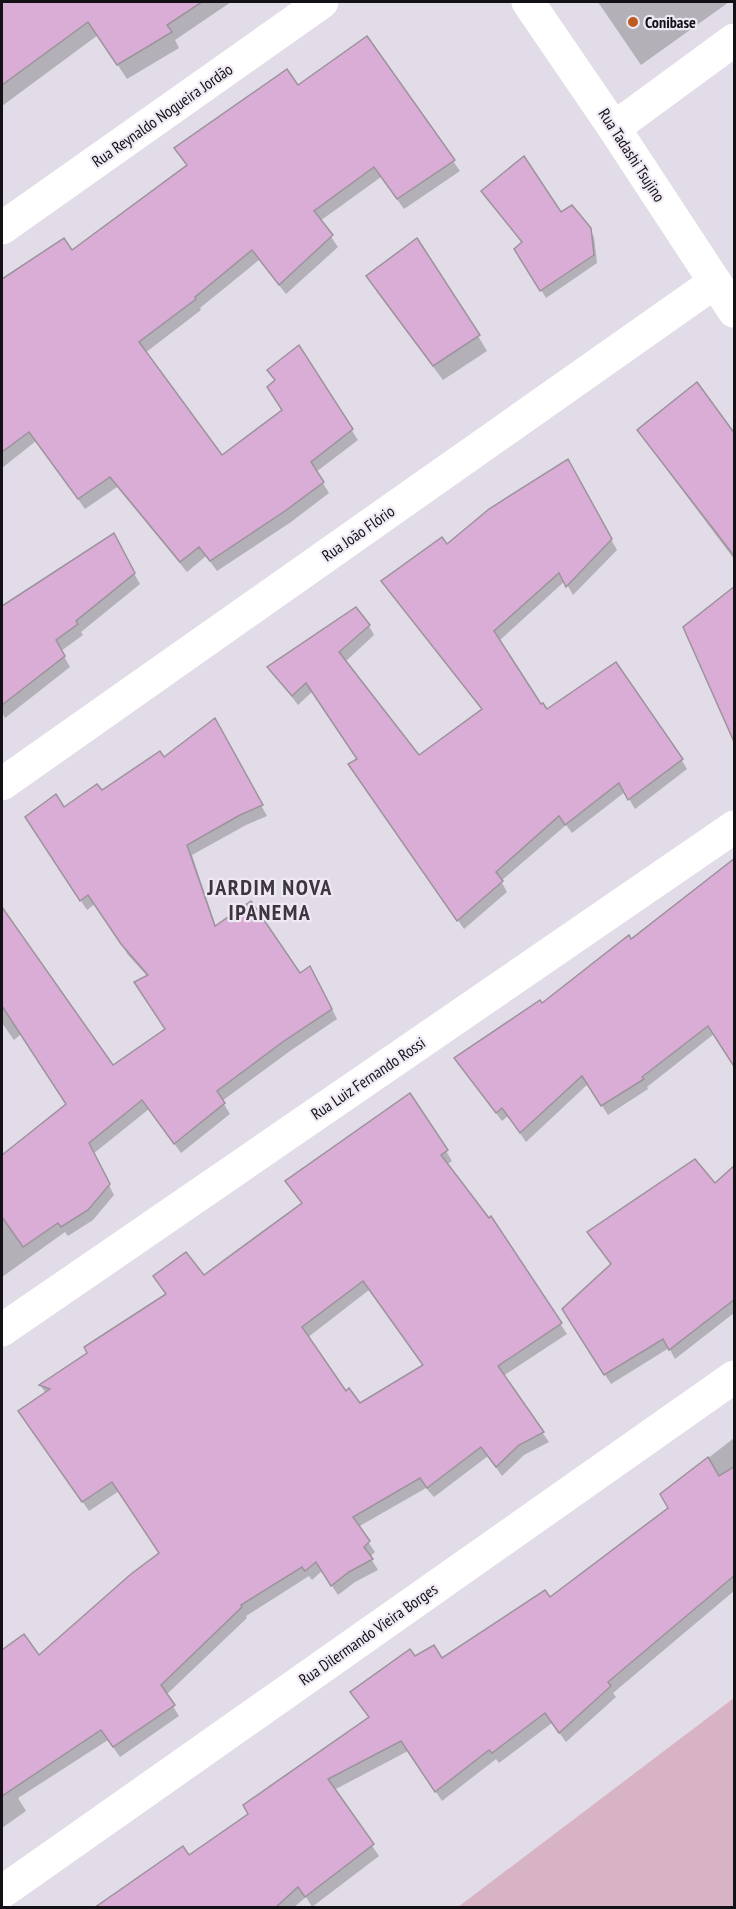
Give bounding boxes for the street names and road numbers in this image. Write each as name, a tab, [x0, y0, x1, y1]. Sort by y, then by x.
street label: Rua Reynaldo Nogueira Jordão	[88, 59, 236, 171]
street label: Rua Tadashi Tsujino	[594, 105, 670, 206]
street label: Rua João Flório	[318, 501, 398, 565]
street label: Rua Luiz Fernando Rossi	[307, 1032, 429, 1124]
street label: Rua Dilermando Vieira Borges	[295, 1579, 441, 1689]

